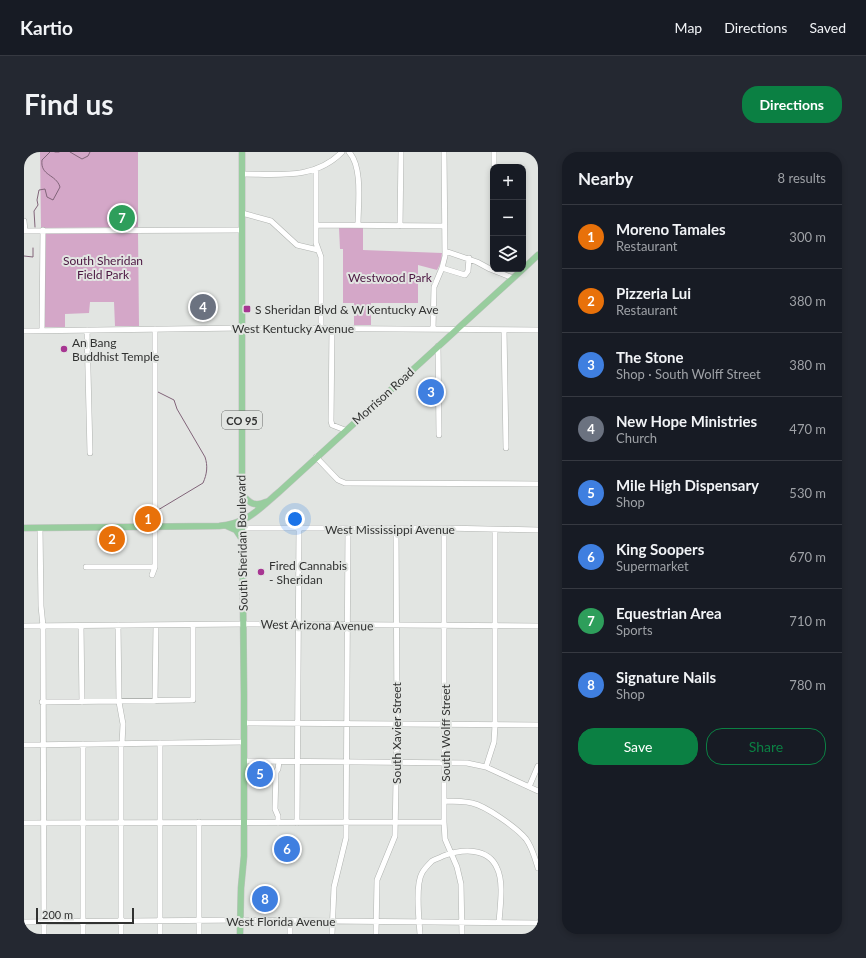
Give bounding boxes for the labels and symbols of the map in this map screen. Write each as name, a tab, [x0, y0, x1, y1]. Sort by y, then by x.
pin: 7	[109, 203, 135, 233]
park label: South Sheridan Field Park	[63, 253, 143, 282]
park label: Westwood Park	[348, 270, 433, 285]
pin: 4	[190, 292, 216, 322]
place label: S Sheridan Blvd & W Kentucky Ave	[255, 302, 439, 317]
marker: S Sheridan Blvd & W Kentucky Ave	[242, 304, 252, 314]
street label: West Kentucky Avenue	[232, 321, 354, 336]
place label: An Bang Buddhist Temple	[72, 335, 159, 364]
marker: An Bang Buddhist Temple	[59, 344, 69, 354]
street label: Morrison Road	[349, 364, 417, 428]
pin: 3	[418, 377, 444, 407]
road number: CO 95	[222, 411, 262, 429]
street label: South Sheridan Boulevard	[233, 475, 251, 611]
pin: 1	[135, 504, 161, 534]
your location	[285, 509, 305, 529]
street label: West Mississippi Avenue	[325, 522, 455, 537]
pin: 2	[99, 524, 125, 554]
place label: Fired Cannabis - Sheridan	[269, 558, 347, 587]
marker: Fired Cannabis - Sheridan	[256, 567, 266, 577]
street label: West Arizona Avenue	[260, 617, 374, 633]
street label: South Xavier Street	[389, 681, 404, 784]
street label: South Wolff Street	[438, 683, 453, 782]
pin: 5	[247, 759, 273, 789]
pin: 6	[274, 834, 300, 864]
pin: 8	[252, 884, 278, 914]
scale bar	[36, 906, 134, 925]
street label: West Florida Avenue	[226, 914, 336, 929]

